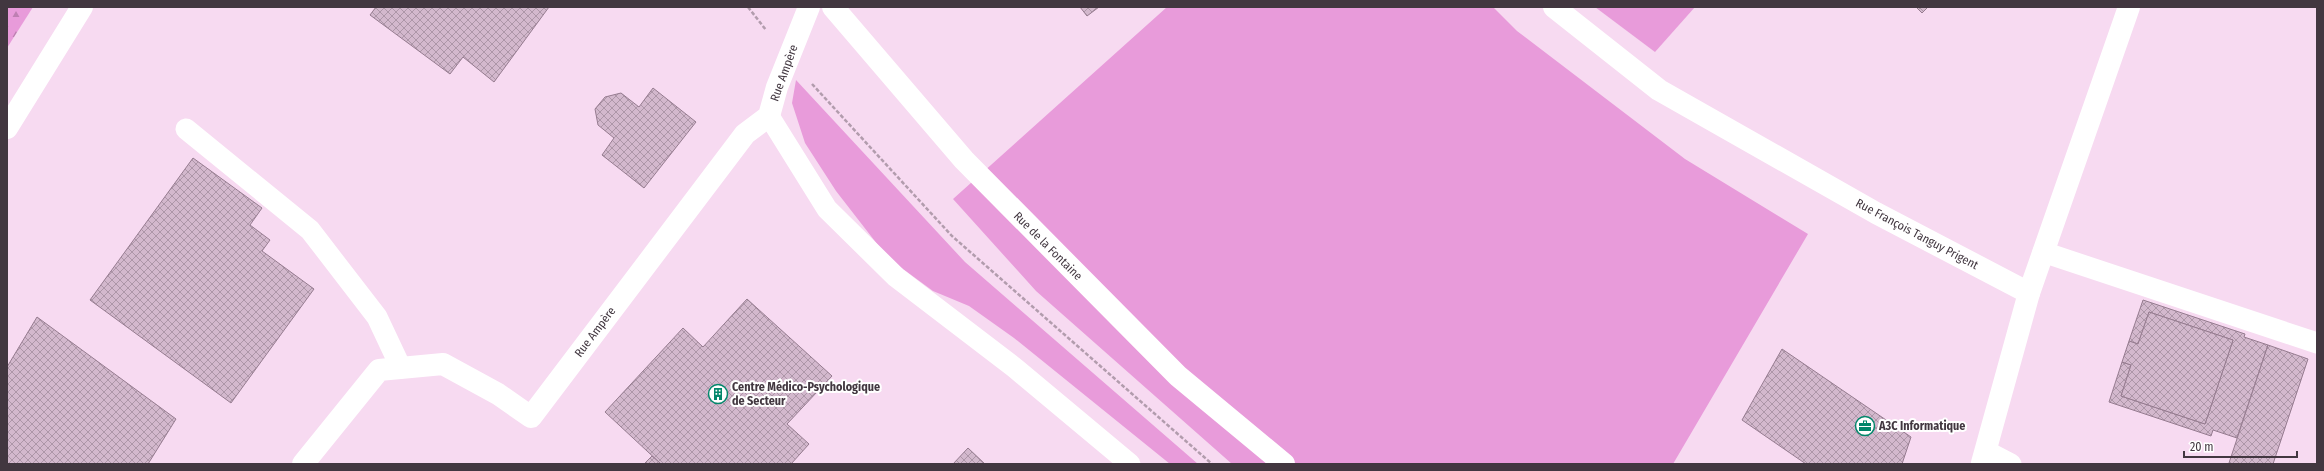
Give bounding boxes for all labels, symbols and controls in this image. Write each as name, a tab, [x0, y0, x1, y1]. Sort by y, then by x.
street label: Rue Ampère	[767, 43, 801, 103]
street label: Rue François Tanguy Prigent	[1853, 196, 1981, 272]
street label: Rue de la Fontaine	[1011, 209, 1085, 283]
street label: Rue Ampère	[572, 304, 618, 360]
place label: Centre Médico-Psychologique de Secteur	[732, 380, 880, 408]
building icon: Centre Médico-Psychologique de Secteur	[707, 383, 729, 405]
office icon: A3C Informatique	[1854, 415, 1876, 437]
place label: A3C Informatique	[1878, 419, 1965, 433]
scale bar	[2184, 433, 2297, 459]
text: 20 m	[2190, 440, 2214, 454]

